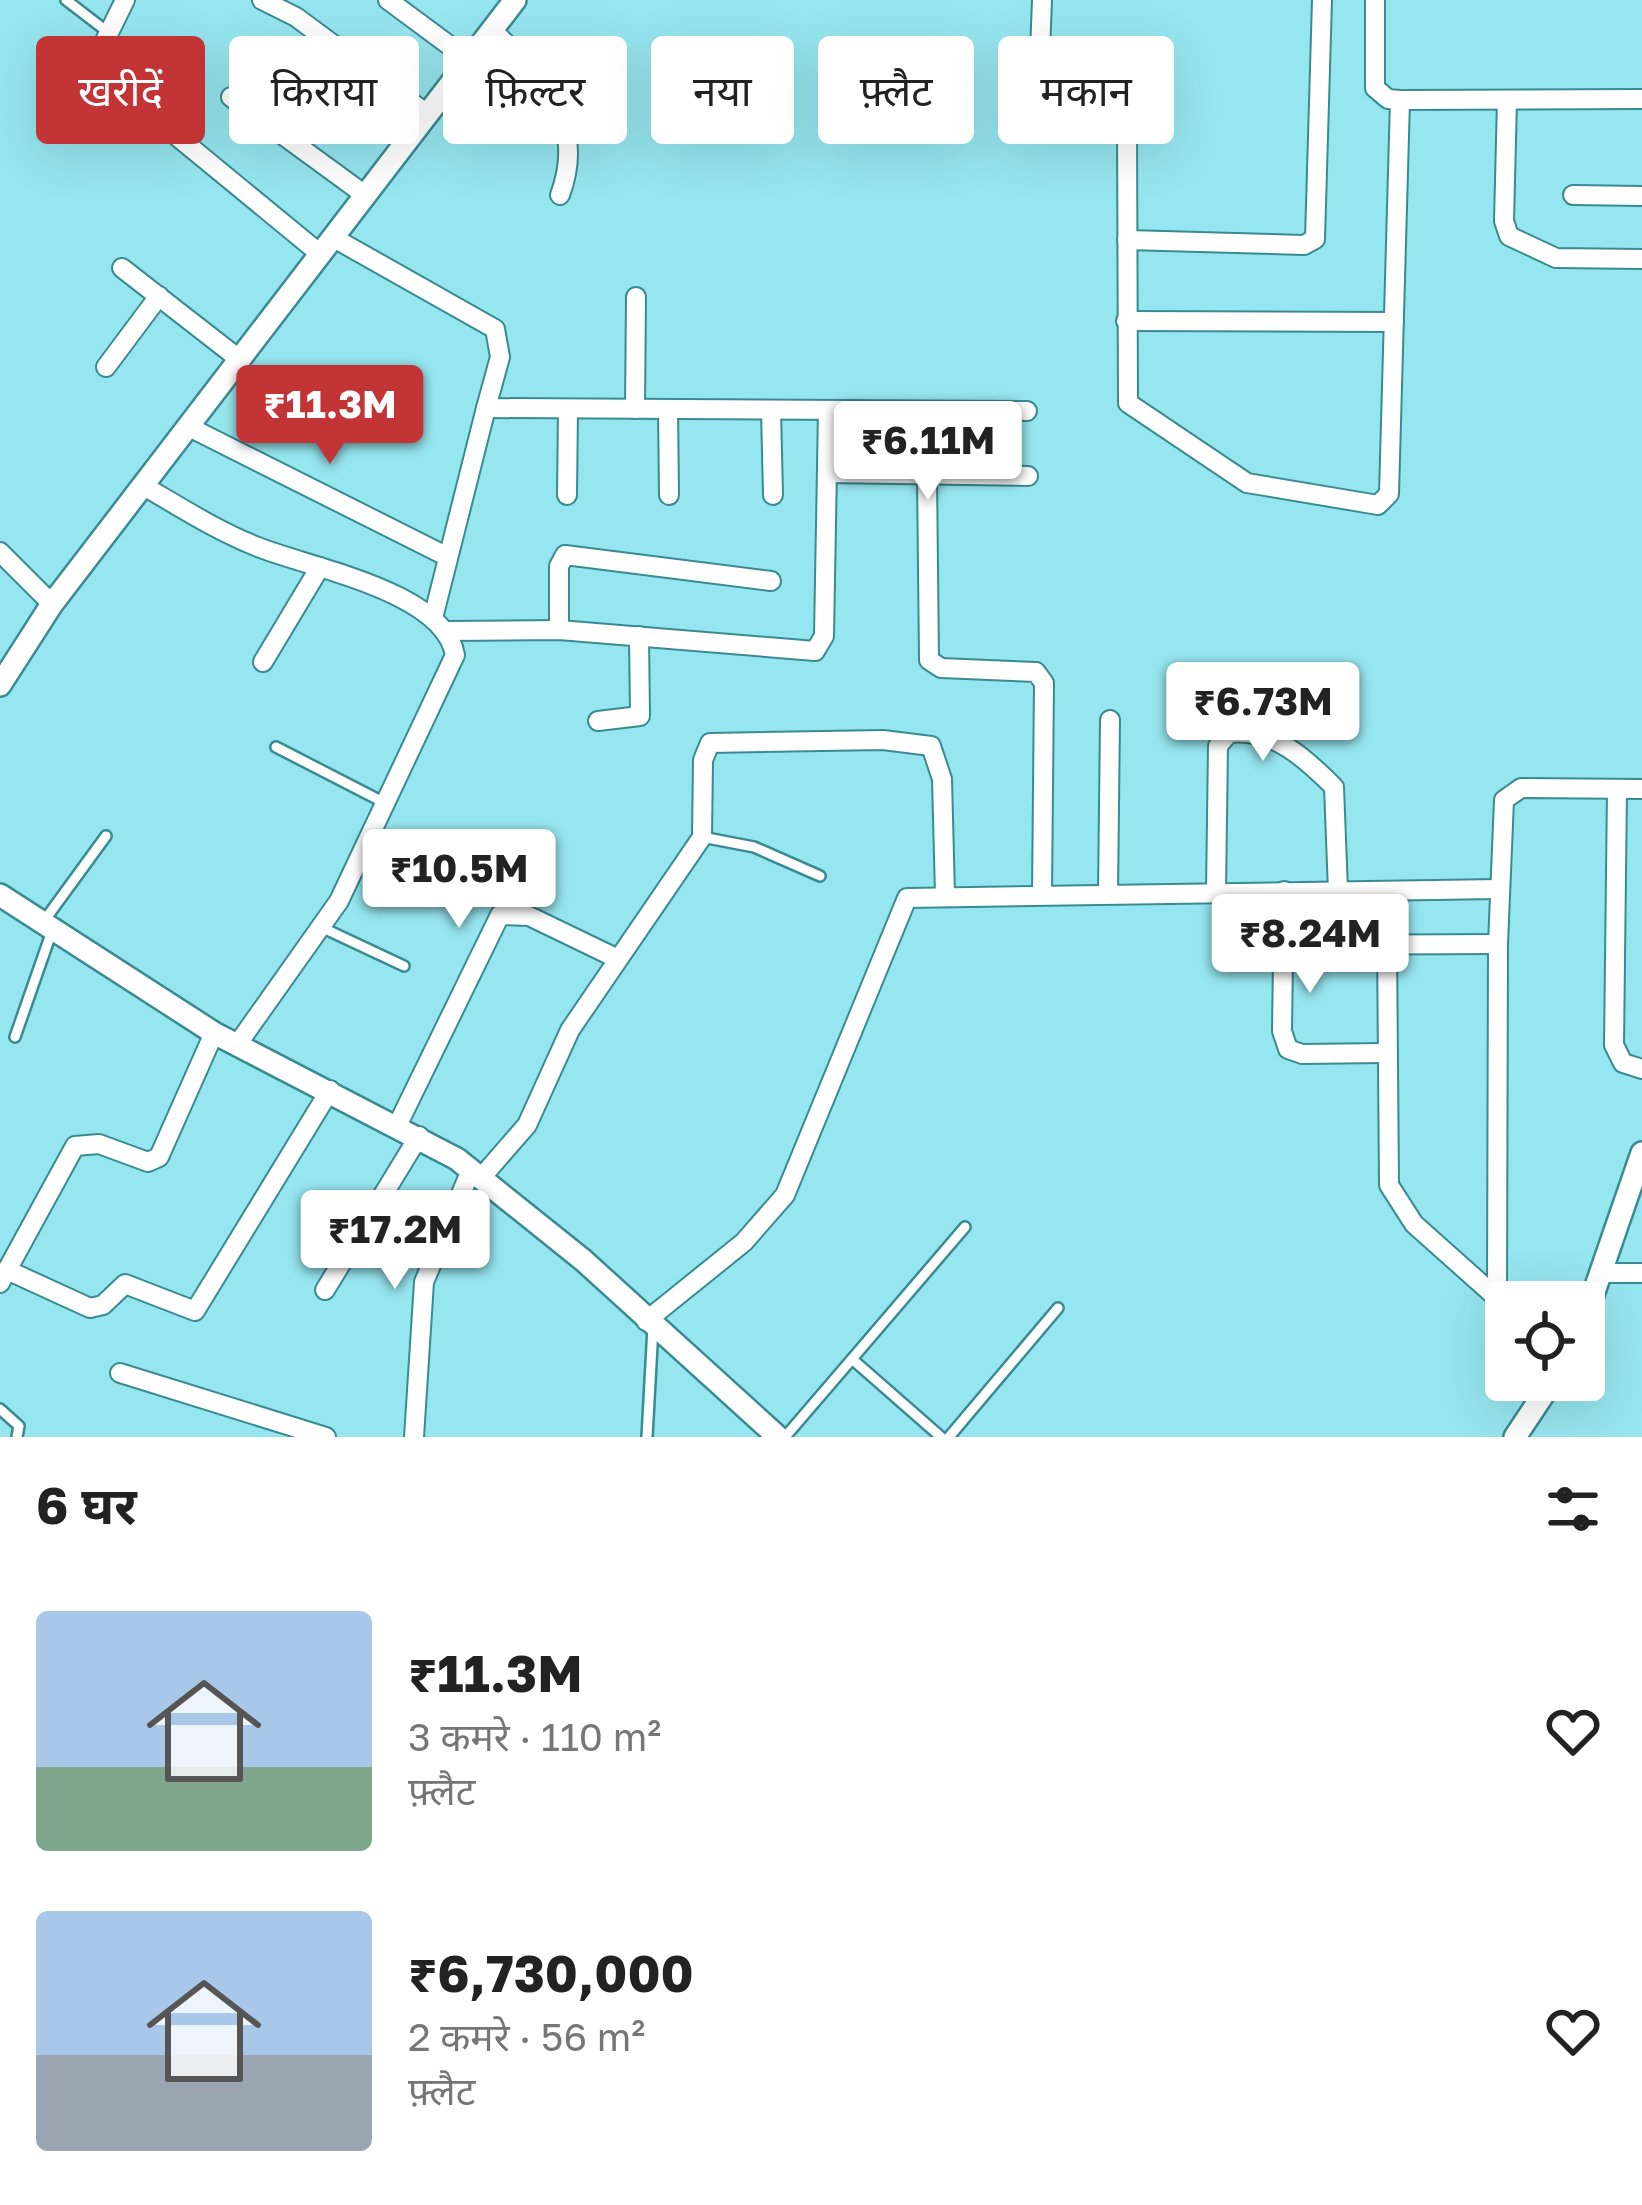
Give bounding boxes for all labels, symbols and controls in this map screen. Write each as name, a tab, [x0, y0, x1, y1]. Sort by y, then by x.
chip: खरीदें	[36, 36, 205, 144]
chip: किराया	[229, 36, 419, 144]
chip: फ़िल्टर	[443, 36, 627, 144]
chip: नया	[651, 36, 794, 144]
chip: फ़्लैट	[818, 36, 974, 144]
chip: मकान	[998, 36, 1174, 144]
pin: ₹11.3M	[232, 365, 428, 467]
text: ₹11.3M	[263, 380, 397, 427]
pin: ₹6.11M	[830, 401, 1026, 503]
text: ₹6.11M	[861, 416, 995, 463]
pin: ₹6.73M	[1165, 662, 1361, 764]
text: ₹6.73M	[1193, 677, 1333, 724]
pin: ₹10.5M	[361, 829, 557, 931]
text: ₹10.5M	[390, 844, 528, 891]
pin: ₹8.24M	[1212, 894, 1408, 996]
text: ₹8.24M	[1239, 909, 1381, 956]
pin: ₹17.2M	[297, 1190, 493, 1292]
text: ₹17.2M	[328, 1205, 462, 1252]
map controls	[1485, 1281, 1605, 1401]
button: locate	[1485, 1281, 1605, 1401]
text: 6 घर	[36, 1474, 137, 1535]
icon: filters	[1540, 1476, 1606, 1542]
text: ₹11.3M	[408, 1642, 583, 1703]
icon: home	[132, 1659, 276, 1803]
icon: heart	[1540, 1698, 1606, 1764]
text: 3 कमरे · 110 m²	[408, 1713, 661, 1760]
text: फ़्लैट	[408, 1767, 475, 1814]
text: ₹6,730,000	[408, 1942, 694, 2003]
icon: home	[132, 1959, 276, 2103]
icon: heart	[1540, 1998, 1606, 2064]
text: 2 कमरे · 56 m²	[408, 2013, 645, 2060]
text: फ़्लैट	[408, 2067, 475, 2114]

